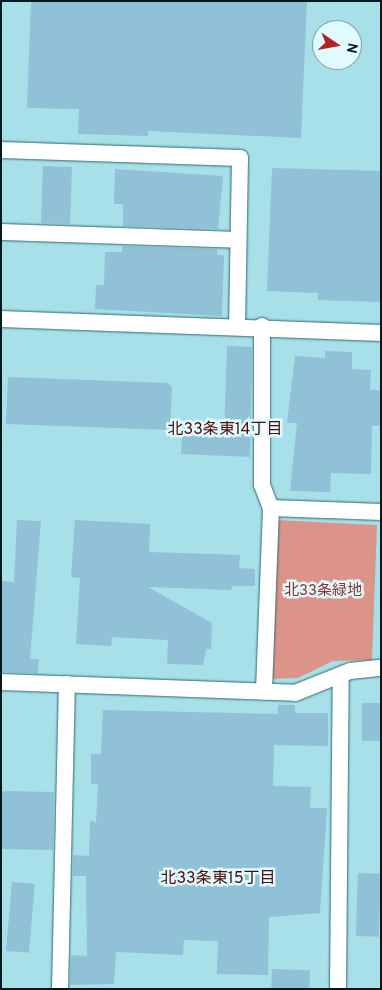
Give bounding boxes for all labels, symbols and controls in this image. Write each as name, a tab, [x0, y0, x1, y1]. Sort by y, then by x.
north arrow	[312, 20, 362, 70]
text: N	[342, 41, 361, 55]
district label: 北33条東14丁目	[168, 420, 282, 440]
park label: 北33条緑地	[284, 583, 362, 601]
district label: 北33条東15丁目	[160, 869, 276, 889]

